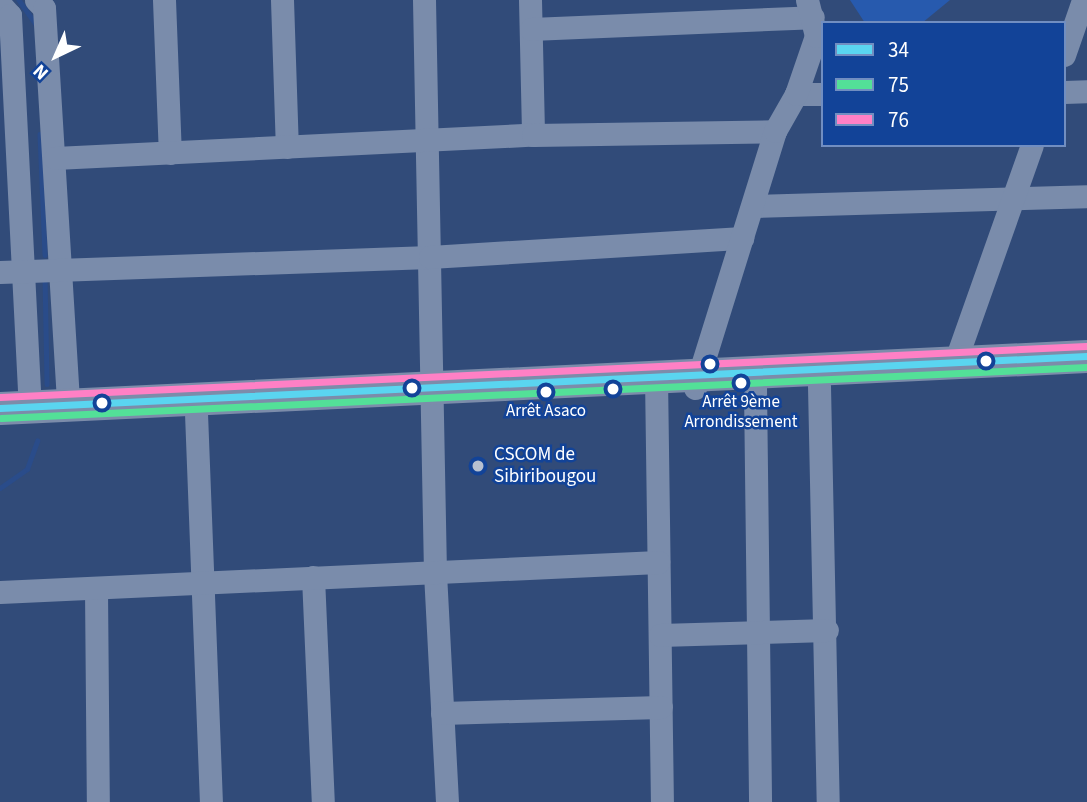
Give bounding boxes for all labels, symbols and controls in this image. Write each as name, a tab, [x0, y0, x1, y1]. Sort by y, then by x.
north arrow	[21, 21, 91, 91]
legend	[821, 21, 1066, 147]
text: 34	[888, 35, 909, 65]
text: N	[27, 57, 55, 86]
text: 75	[888, 70, 909, 100]
text: 76	[888, 105, 909, 135]
unlabelled marker	[979, 354, 993, 368]
unlabelled marker	[703, 357, 717, 371]
marker: Arrêt 9ème Arrondissement	[734, 376, 748, 390]
unlabelled marker	[405, 381, 419, 395]
unlabelled marker	[606, 382, 620, 396]
marker: Arrêt Asaco	[539, 385, 553, 399]
place label: Arrêt 9ème Arrondissement	[684, 393, 798, 433]
unlabelled marker	[95, 396, 109, 410]
place label: Arrêt Asaco	[506, 402, 586, 422]
place label: CSCOM de Sibiribougou	[494, 444, 596, 488]
marker: CSCOM de Sibiribougou	[468, 456, 488, 476]

